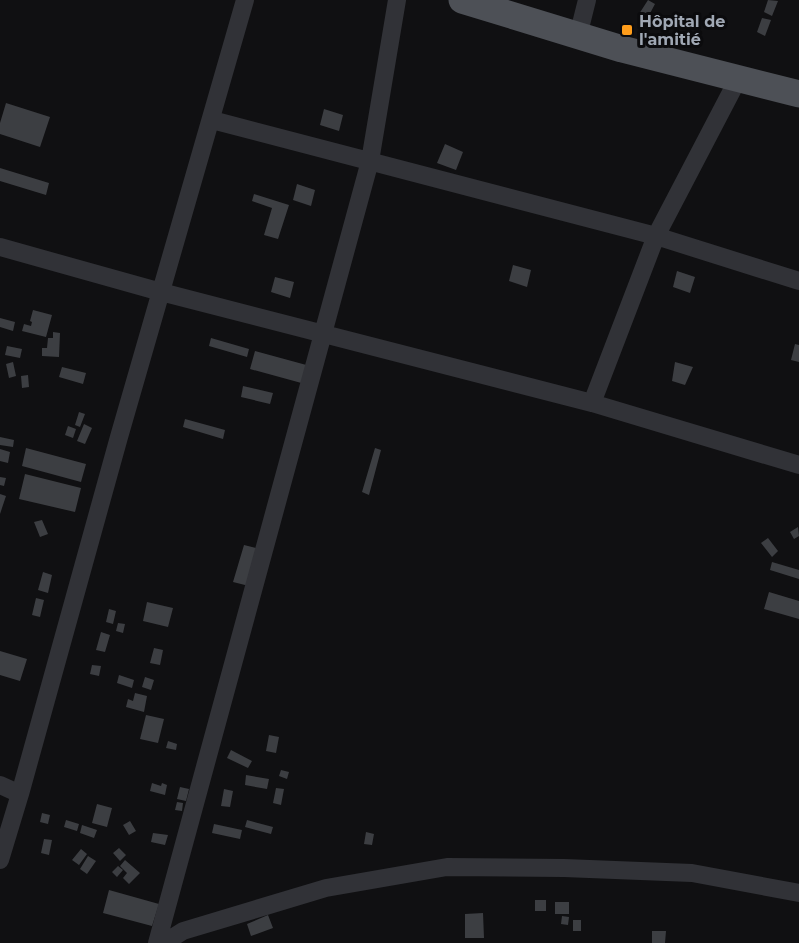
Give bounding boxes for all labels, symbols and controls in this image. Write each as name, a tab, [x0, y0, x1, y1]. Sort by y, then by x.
place label: Hôpital de l'amitié	[639, 12, 725, 49]
marker: Hôpital de l'amitié	[620, 23, 634, 37]

